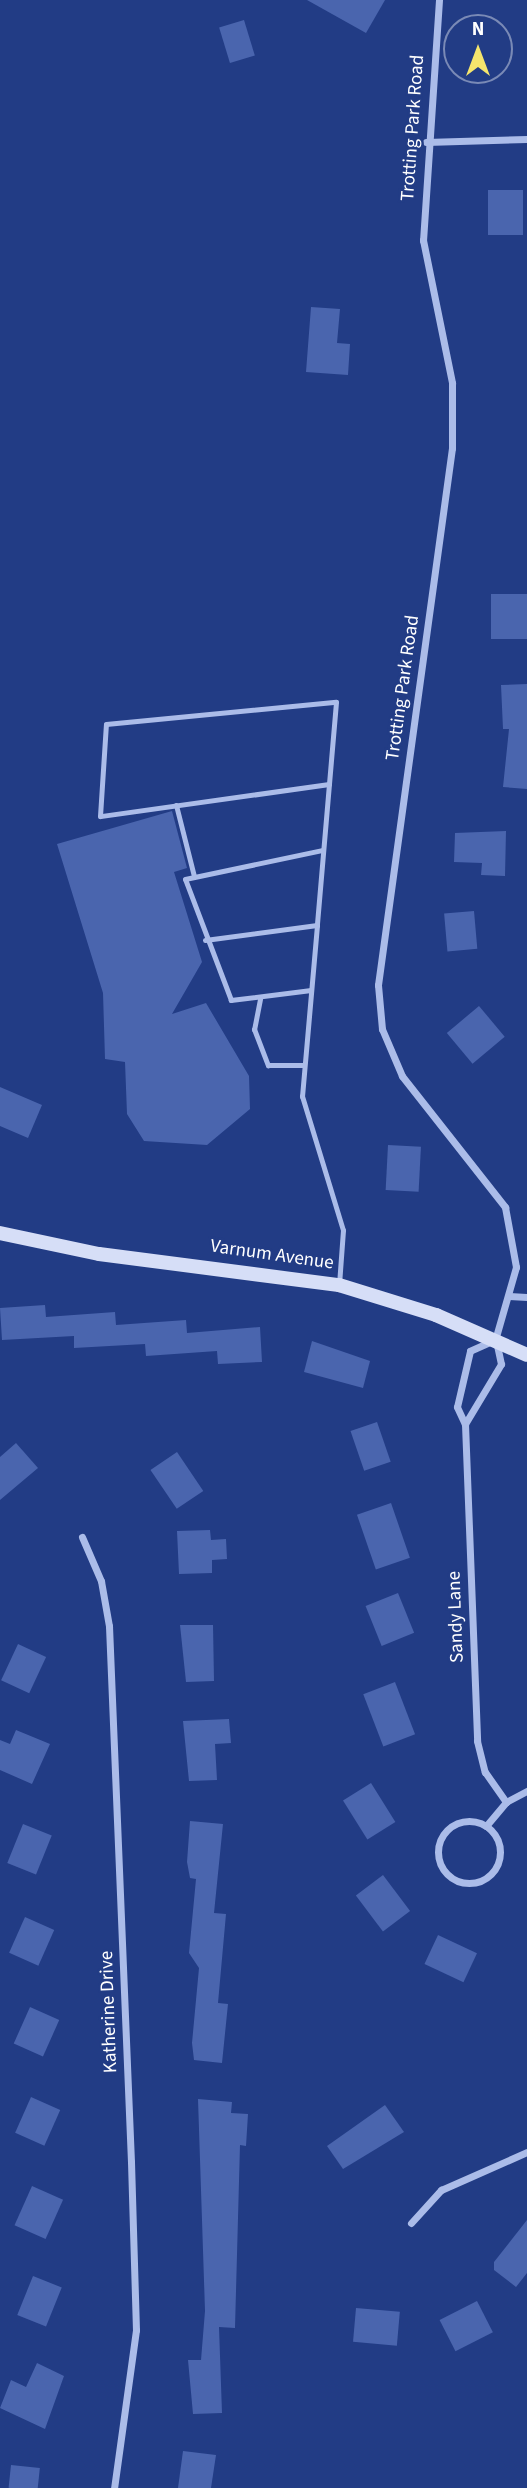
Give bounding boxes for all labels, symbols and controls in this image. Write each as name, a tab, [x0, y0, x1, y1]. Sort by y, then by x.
north arrow	[443, 14, 513, 84]
text: N	[472, 16, 484, 43]
street label: Trotting Park Road	[397, 54, 429, 202]
street label: Trotting Park Road	[382, 614, 424, 762]
street label: Varnum Avenue	[209, 1235, 335, 1275]
street label: Sandy Lane	[443, 1571, 469, 1663]
street label: Katherine Drive	[95, 1950, 123, 2074]

